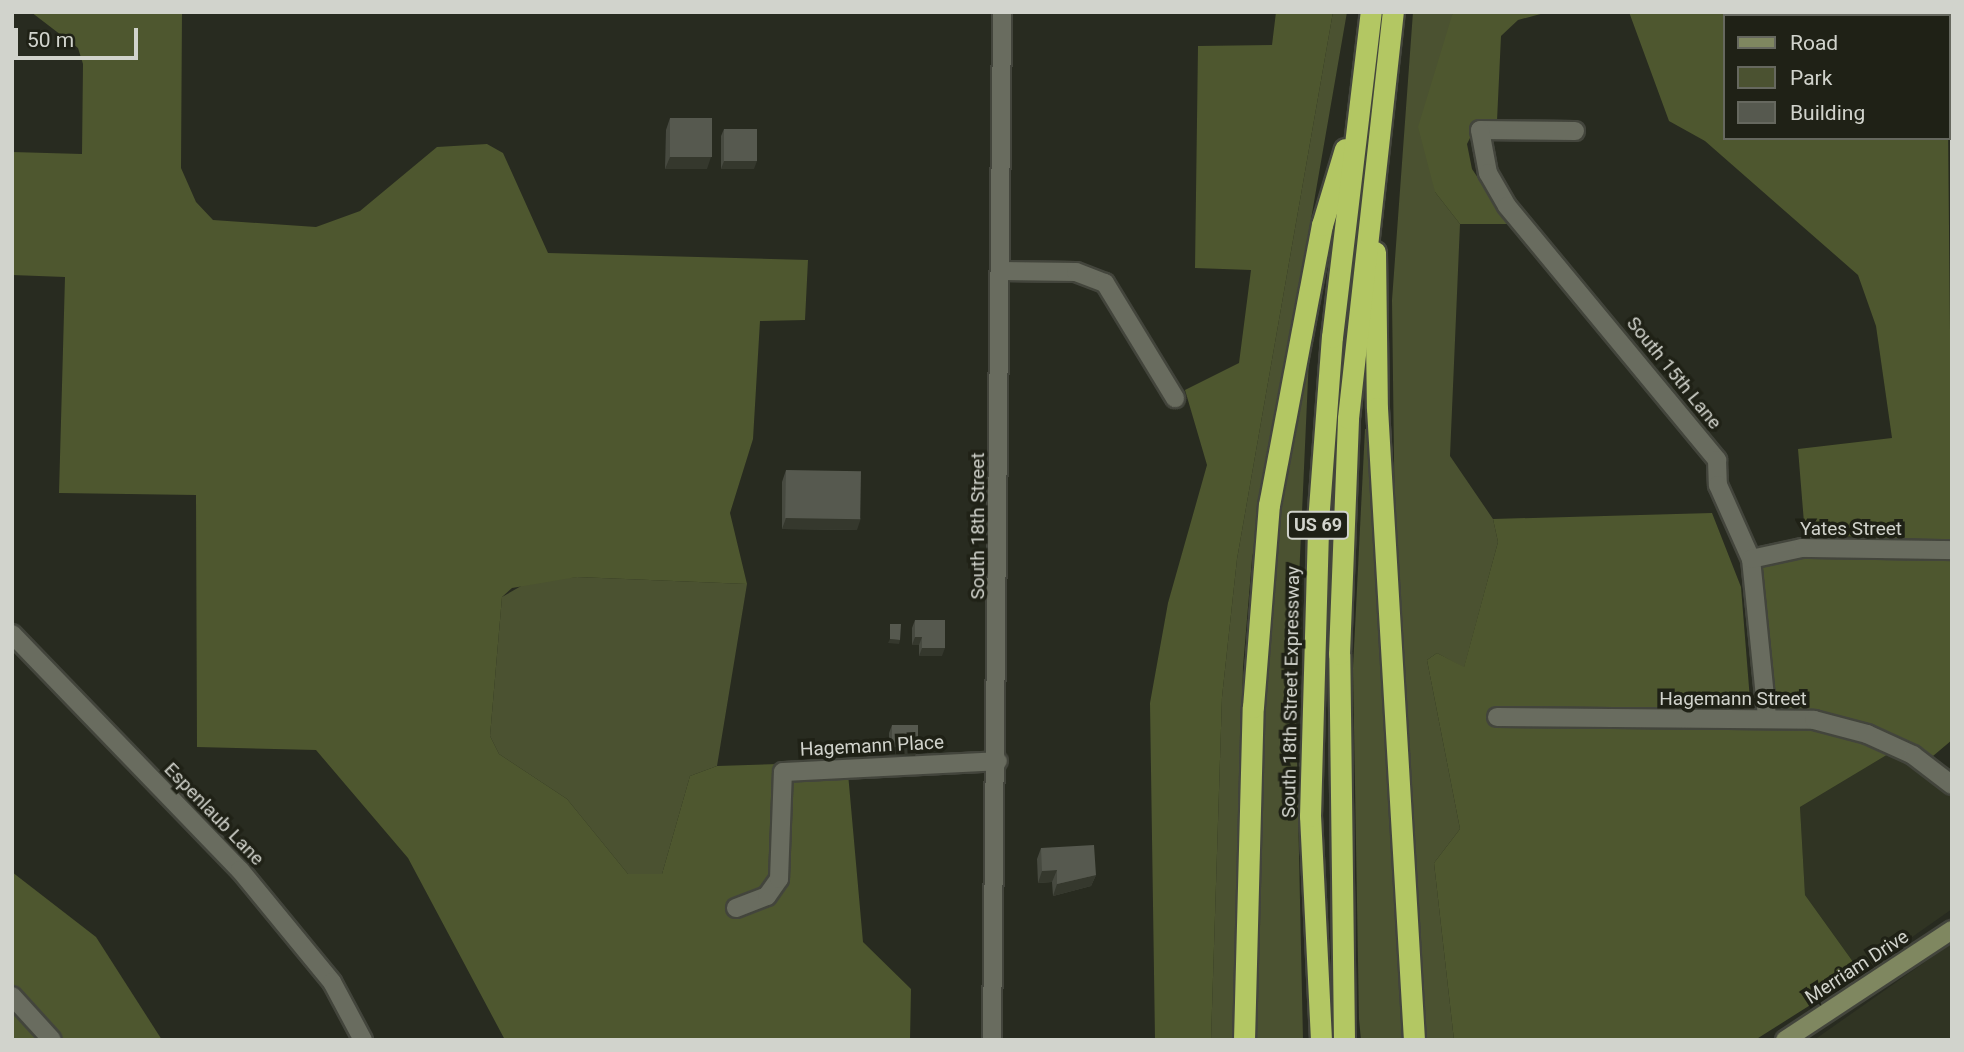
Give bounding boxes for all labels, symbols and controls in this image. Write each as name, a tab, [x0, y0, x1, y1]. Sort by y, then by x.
scale bar	[18, 14, 142, 58]
legend	[1722, 14, 1950, 140]
text: 50 m	[27, 28, 74, 52]
text: Road	[1790, 31, 1838, 55]
text: Park	[1790, 66, 1832, 90]
text: Building	[1790, 101, 1865, 125]
street label: South 15th Lane	[1622, 312, 1726, 434]
street label: South 18th Street	[967, 453, 989, 599]
road number: US 69	[1286, 510, 1350, 540]
street label: Yates Street	[1800, 518, 1902, 540]
street label: South 18th Street Expressway	[1277, 566, 1305, 818]
street label: Hagemann Street	[1659, 688, 1807, 710]
street label: Hagemann Place	[799, 731, 945, 761]
street label: Espenlaub Lane	[159, 758, 269, 870]
street label: Merriam Drive	[1801, 925, 1913, 1009]

